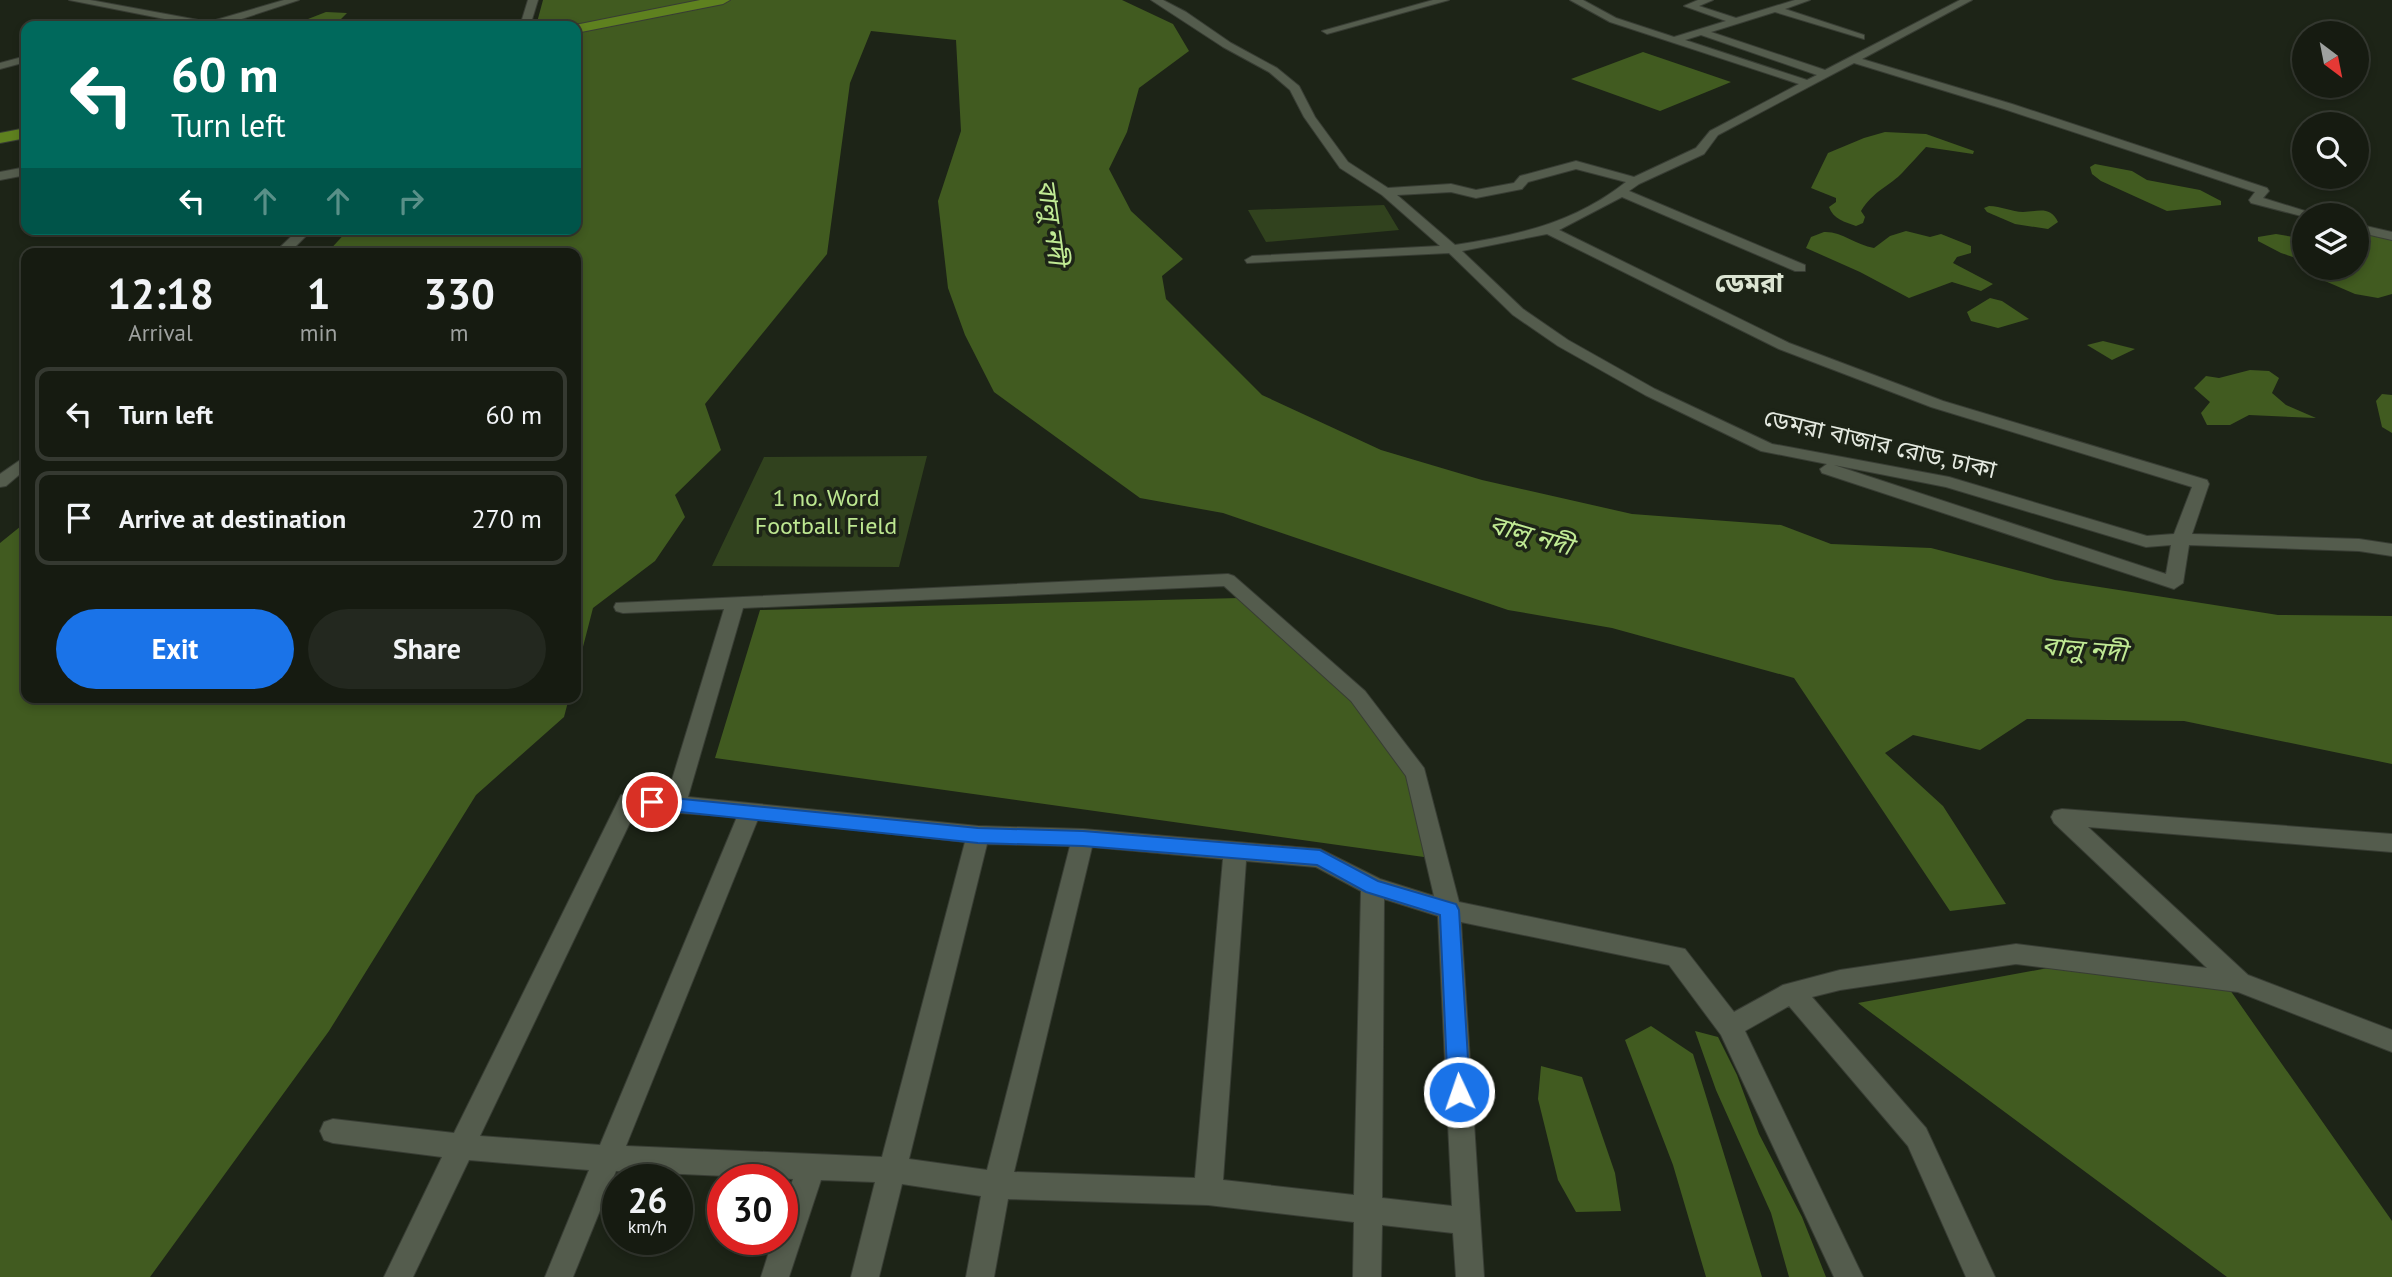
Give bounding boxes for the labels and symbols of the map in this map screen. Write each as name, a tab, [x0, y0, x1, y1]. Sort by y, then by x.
north arrow	[2292, 21, 2370, 98]
water label: বালু নদী	[1030, 177, 1075, 271]
district label: ডেমরা	[1715, 266, 1784, 299]
street label: ডেমরা বাজার রোড, ঢাকা	[1761, 402, 2000, 485]
park label: 1 no. Word Football Field	[755, 482, 897, 541]
water label: বালু নদী	[1486, 507, 1582, 564]
water label: বালু নদী	[2040, 628, 2133, 669]
pin	[622, 772, 682, 832]
position arrow	[1422, 1055, 1496, 1129]
speed limit sign: 30	[707, 1164, 798, 1255]

